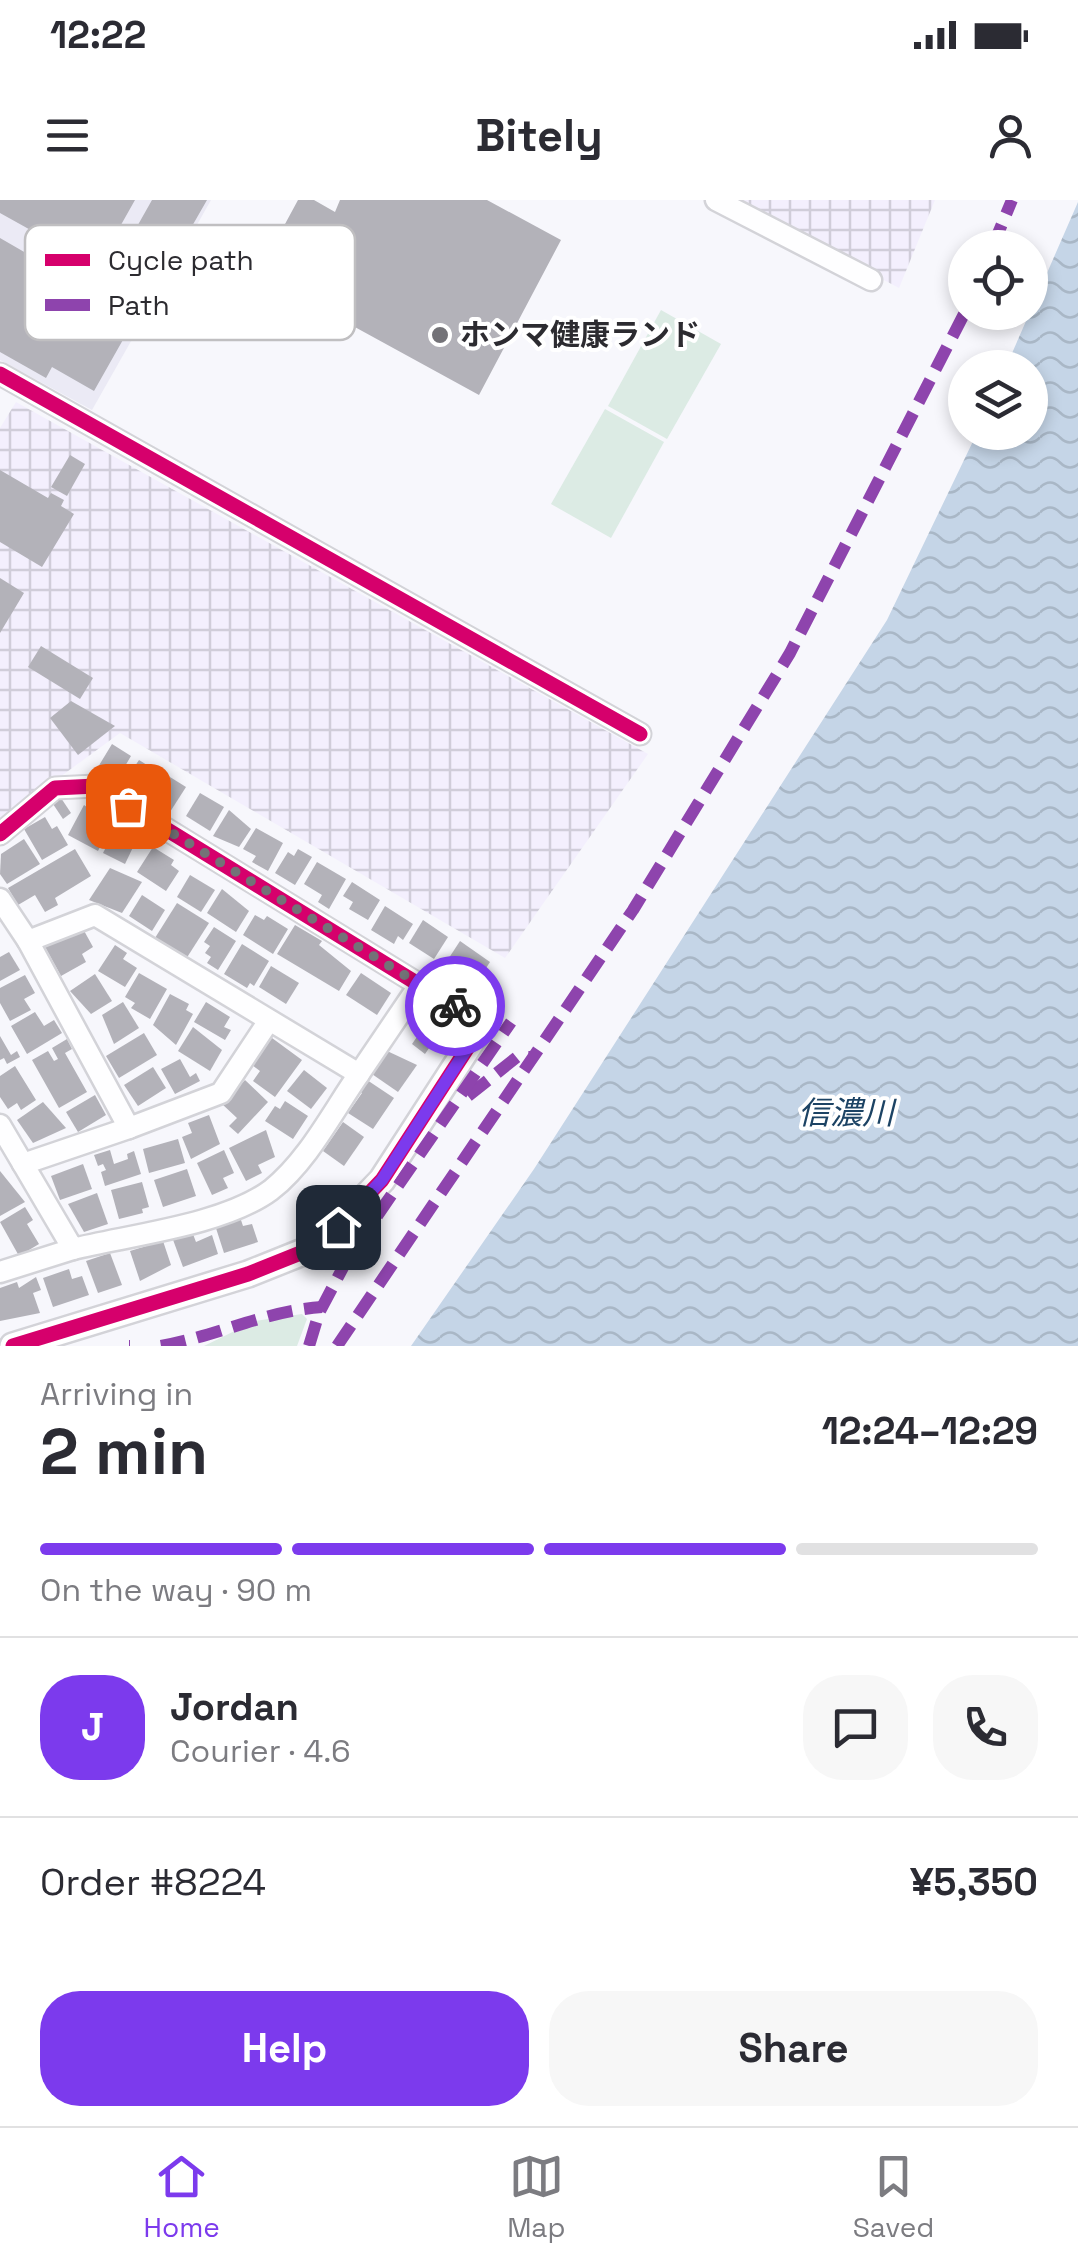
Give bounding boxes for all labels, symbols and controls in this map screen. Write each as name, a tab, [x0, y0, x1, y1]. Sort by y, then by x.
text: 12:22	[50, 11, 146, 59]
text: Bitely	[475, 107, 603, 164]
icon: menu	[40, 108, 95, 163]
icon: person	[983, 108, 1038, 163]
legend	[25, 225, 355, 340]
map controls	[948, 230, 1048, 450]
button: locate	[948, 230, 1048, 330]
text: Cycle path	[108, 242, 254, 278]
text: Path	[108, 287, 170, 323]
place label: ホンマ健康ランド	[460, 315, 700, 354]
marker: ホンマ健康ランド	[429, 324, 451, 346]
button: layers	[948, 350, 1048, 450]
pin	[86, 764, 171, 849]
icon: bag	[101, 779, 156, 834]
courier	[405, 956, 505, 1056]
icon: bike	[428, 979, 483, 1034]
water label: 信濃川	[798, 1093, 897, 1133]
pin	[296, 1185, 381, 1270]
icon: home	[311, 1200, 366, 1255]
text: Arriving in	[40, 1374, 193, 1414]
text: 12:24–12:29	[822, 1407, 1038, 1455]
text: 2 min	[40, 1410, 208, 1493]
text: On the way · 90 m	[40, 1570, 312, 1610]
button: chat	[803, 1675, 908, 1780]
button: phone	[933, 1675, 1038, 1780]
text: Jordan	[170, 1683, 299, 1731]
text: J	[81, 1703, 104, 1751]
text: Courier · 4.6	[170, 1731, 351, 1771]
text: Order #8224	[40, 1858, 266, 1906]
text: ¥5,350	[910, 1858, 1038, 1906]
button: Help	[40, 1991, 529, 2106]
button: Share	[549, 1991, 1038, 2106]
tab: Home	[144, 2149, 220, 2245]
tab: Map	[507, 2149, 566, 2245]
tab: Saved	[853, 2149, 934, 2245]

